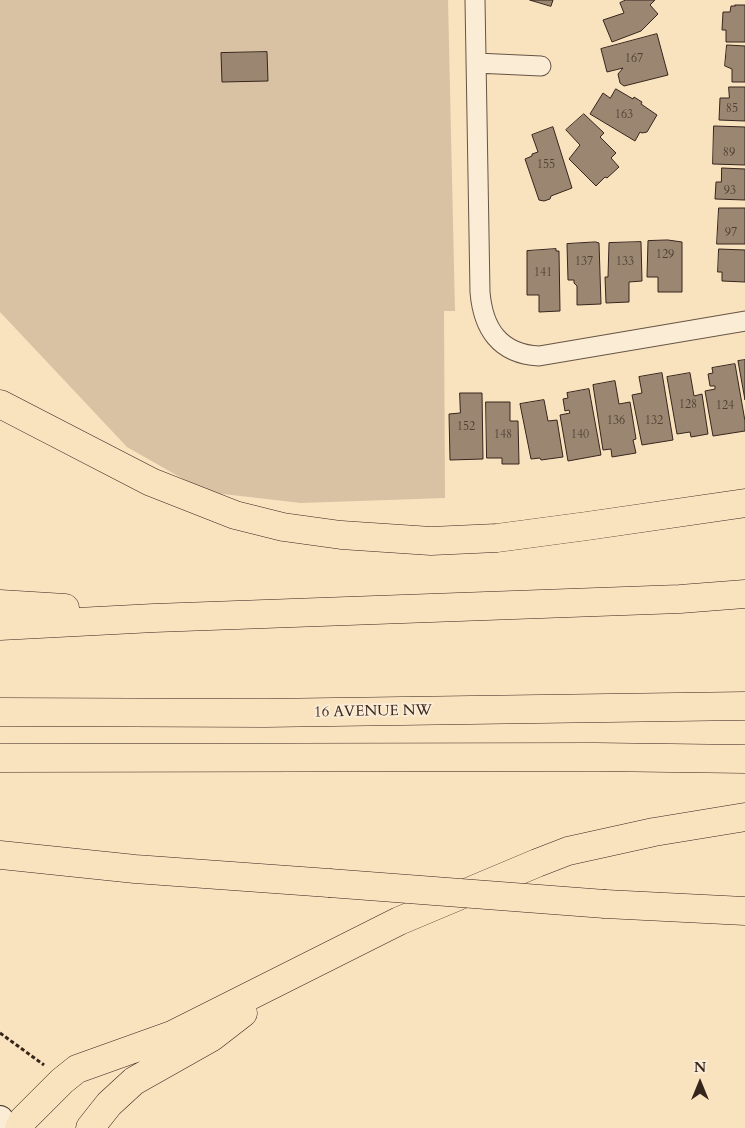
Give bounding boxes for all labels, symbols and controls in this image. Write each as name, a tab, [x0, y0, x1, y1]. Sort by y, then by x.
house number: 167	[625, 52, 643, 66]
house number: 85	[726, 102, 738, 116]
house number: 163	[615, 108, 633, 122]
house number: 89	[723, 146, 735, 160]
house number: 155	[537, 158, 555, 172]
house number: 93	[724, 184, 736, 198]
house number: 97	[725, 226, 737, 240]
house number: 129	[656, 248, 674, 262]
house number: 137	[575, 255, 593, 269]
house number: 133	[616, 255, 634, 269]
house number: 141	[534, 266, 552, 280]
house number: 128	[679, 398, 697, 412]
house number: 124	[716, 399, 734, 413]
house number: 136	[607, 414, 625, 428]
house number: 132	[645, 414, 663, 428]
house number: 152	[457, 420, 475, 434]
house number: 148	[494, 428, 512, 442]
house number: 140	[571, 428, 589, 442]
street label: 16 AVENUE NW	[314, 702, 432, 722]
north arrow	[675, 1058, 725, 1108]
text: N	[694, 1058, 706, 1077]

